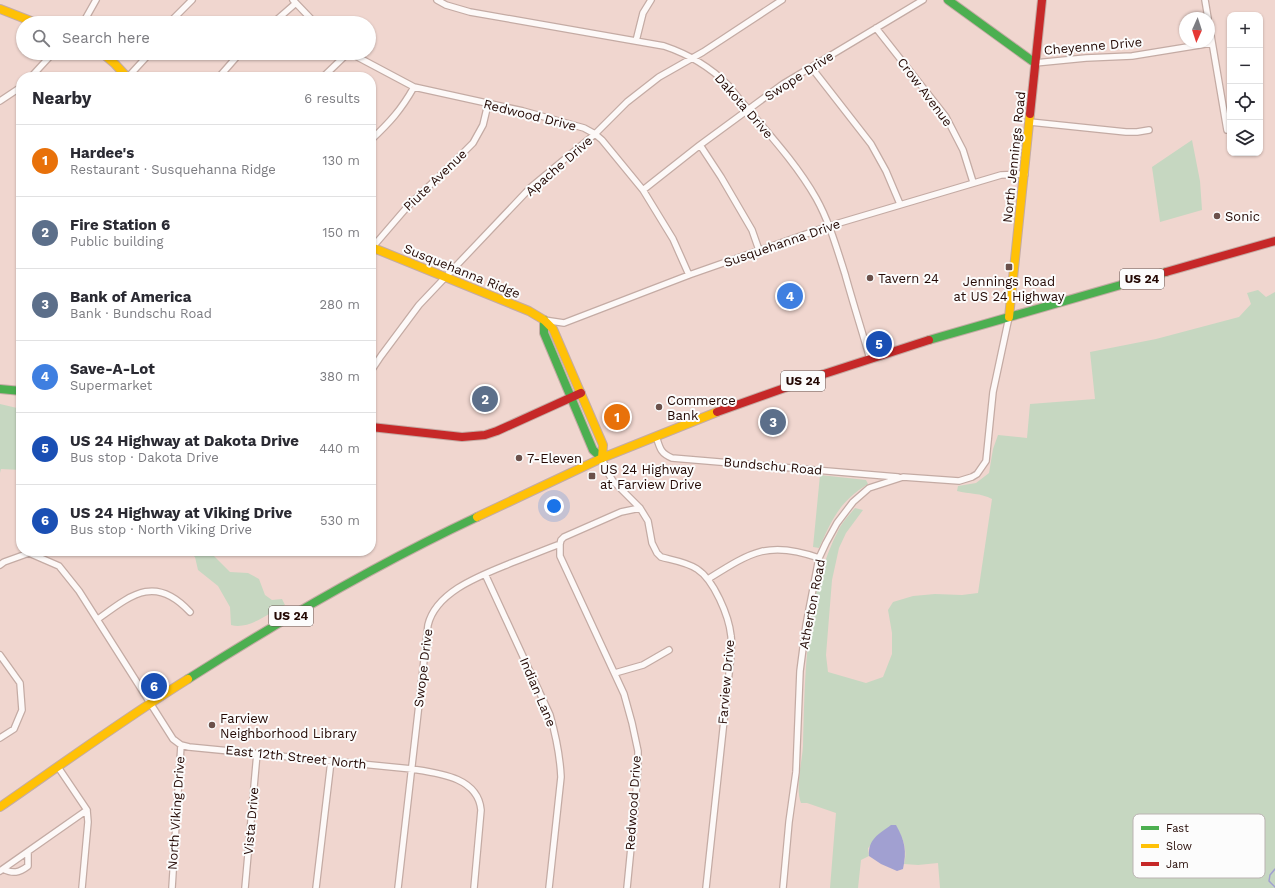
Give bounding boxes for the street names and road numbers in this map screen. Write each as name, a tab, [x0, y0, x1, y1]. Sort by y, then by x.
street label: Cheyenne Drive	[1043, 34, 1143, 58]
street label: Swope Drive	[762, 48, 836, 104]
street label: Crow Avenue	[894, 55, 956, 129]
street label: Dakota Drive	[712, 71, 776, 141]
street label: North Jennings Road	[1000, 91, 1028, 223]
street label: Redwood Drive	[482, 96, 578, 134]
street label: Apache Drive	[522, 133, 596, 199]
street label: Piute Avenue	[400, 146, 470, 214]
street label: Susquehanna Drive	[722, 216, 842, 270]
street label: Susquehanna Ridge	[402, 241, 522, 301]
road number: US 24	[1120, 269, 1164, 289]
road number: US 24	[781, 371, 825, 391]
street label: Bundschu Road	[723, 454, 823, 478]
street label: Atherton Road	[796, 558, 828, 650]
road number: US 24	[269, 606, 313, 626]
street label: Swope Drive	[411, 628, 435, 708]
street label: Farview Drive	[715, 639, 737, 725]
street label: Indian Lane	[517, 655, 559, 729]
street label: East 12th Street North	[225, 742, 367, 772]
street label: Redwood Drive	[622, 755, 644, 851]
street label: North Viking Drive	[165, 756, 187, 870]
street label: Vista Drive	[241, 786, 261, 856]

